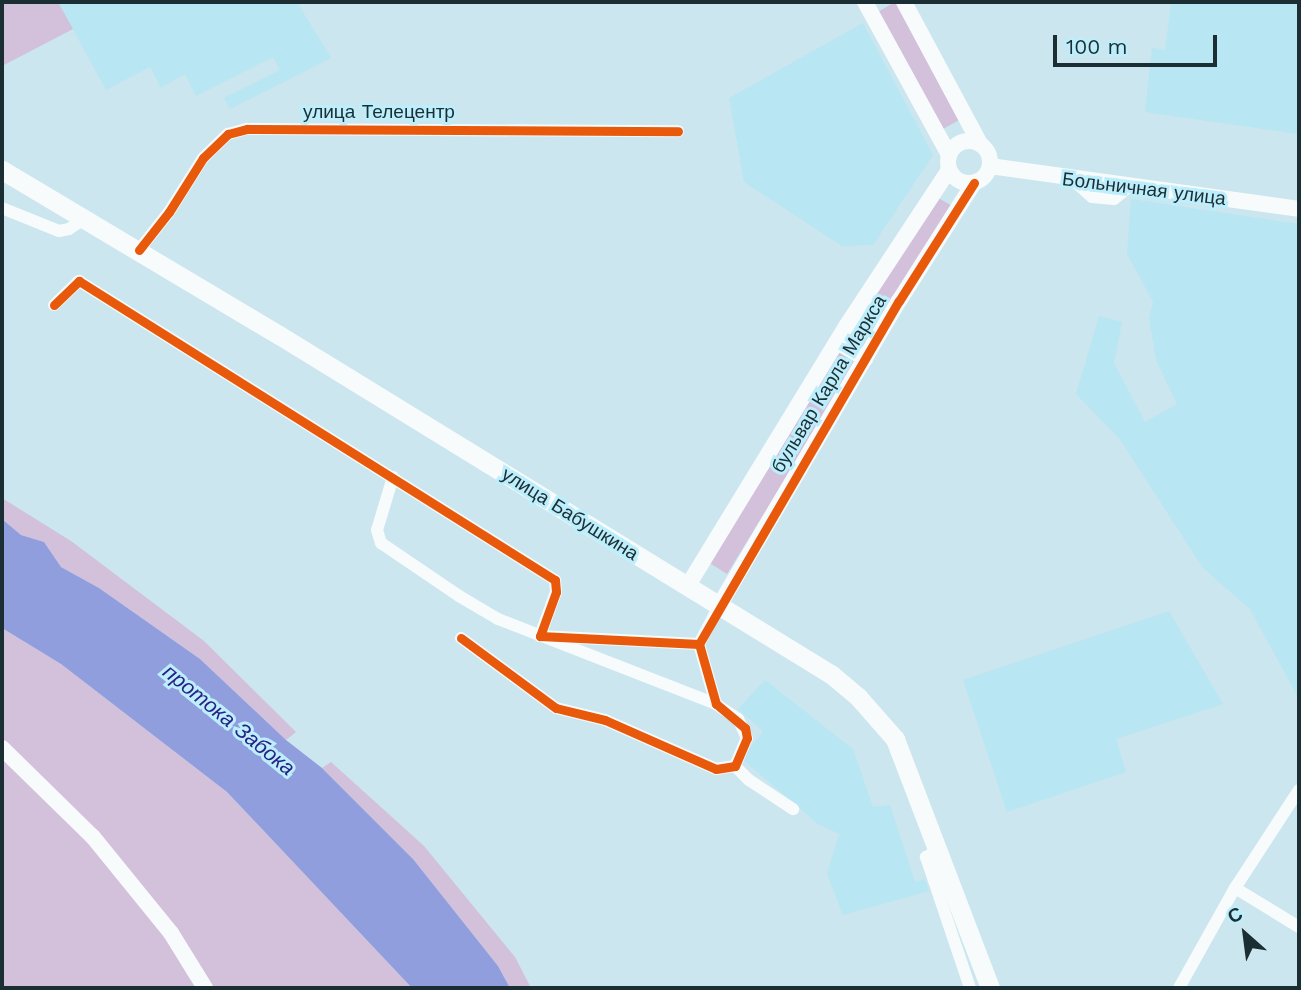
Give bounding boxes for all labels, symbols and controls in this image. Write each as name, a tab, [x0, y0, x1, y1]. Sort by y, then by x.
scale bar	[1056, 21, 1220, 65]
text: 100 m	[1066, 34, 1128, 59]
street label: улица Телецентр	[303, 101, 455, 123]
street label: Больничная улица	[1061, 168, 1227, 210]
street label: бульвар Карла Маркса	[767, 291, 891, 477]
street label: улица Бабушкина	[497, 463, 643, 565]
water label: протока Забока	[158, 659, 300, 781]
north arrow	[1210, 899, 1280, 969]
text: С	[1223, 902, 1246, 928]

